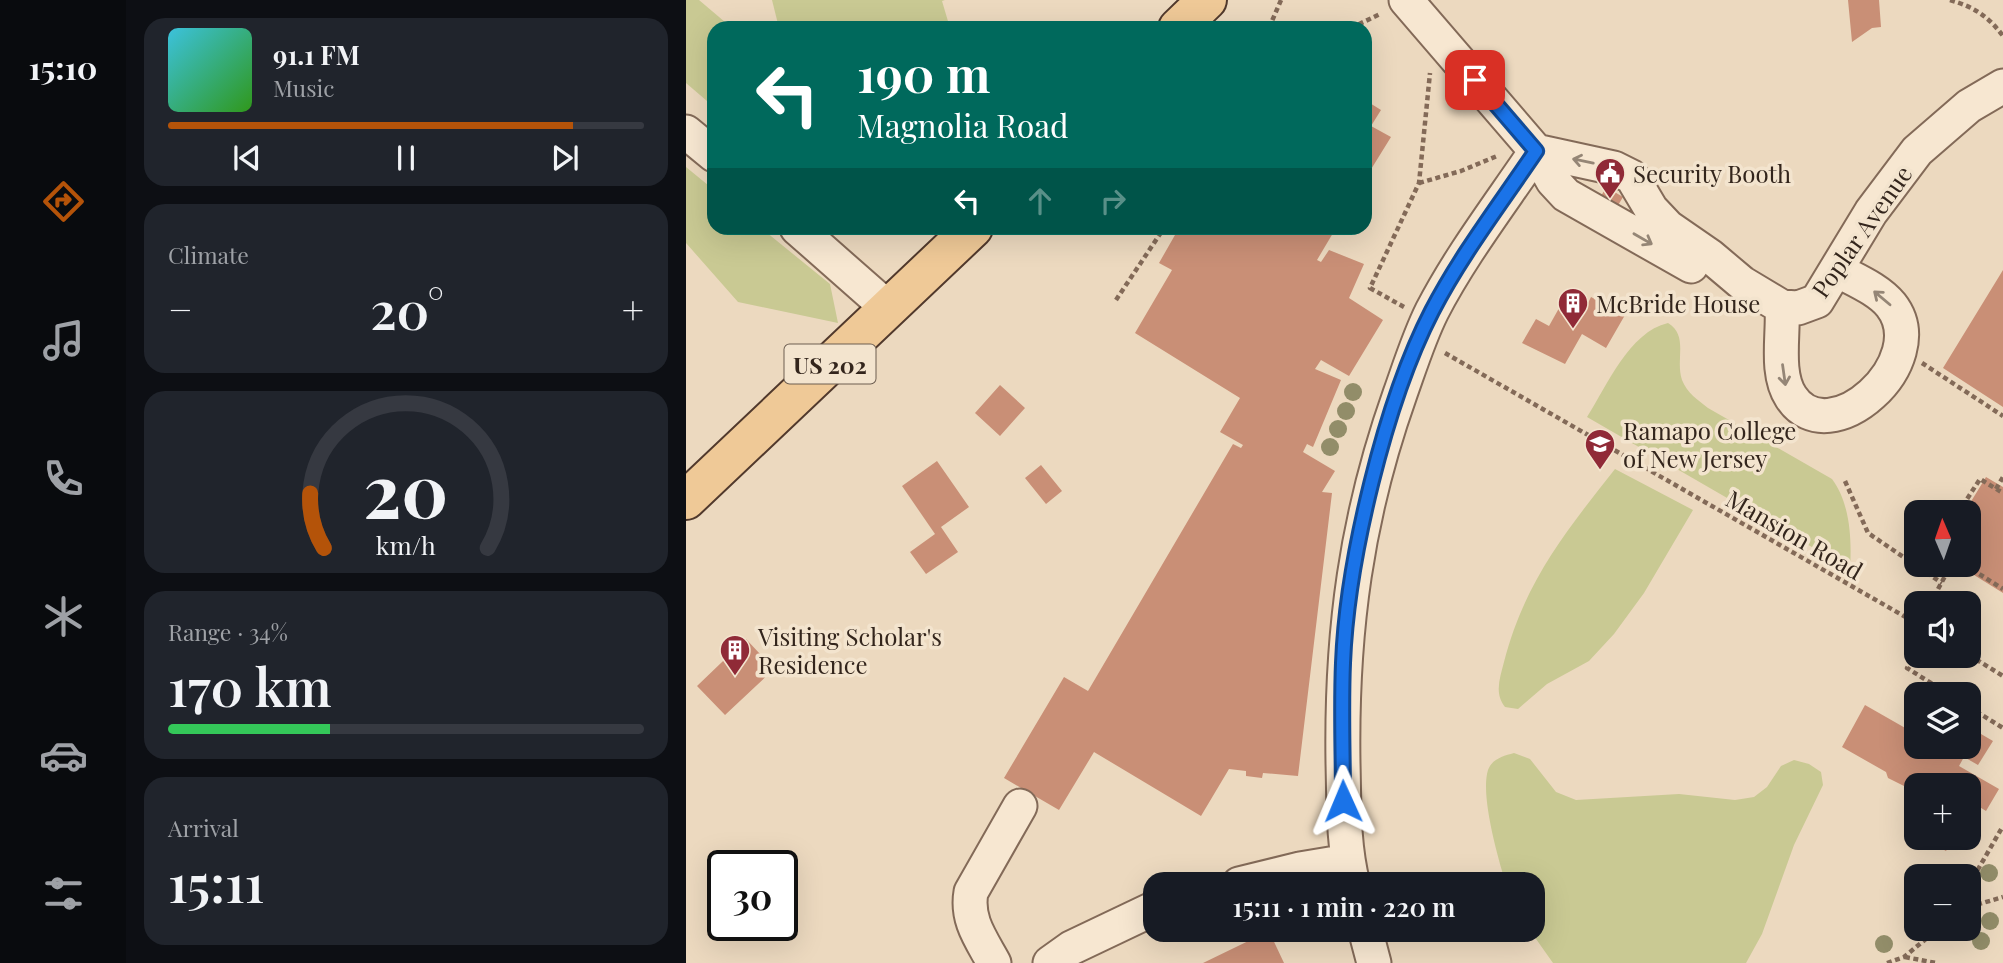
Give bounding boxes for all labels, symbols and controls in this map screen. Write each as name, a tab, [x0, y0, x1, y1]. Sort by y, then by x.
text: 91.1 FM	[273, 37, 360, 72]
text: 190 m	[857, 40, 990, 105]
text: 15:10	[29, 45, 97, 88]
icon: left	[742, 49, 833, 140]
pin	[1445, 50, 1505, 110]
icon: arrive	[1456, 61, 1494, 99]
text: Music	[273, 72, 334, 103]
text: Magnolia Road	[857, 103, 1069, 146]
icon: previous	[228, 139, 266, 177]
icon: pause	[387, 139, 425, 177]
icon: next	[546, 139, 584, 177]
one-way arrow	[1572, 154, 1595, 168]
public building icon: Security Booth	[1593, 156, 1627, 200]
place label: Security Booth	[1633, 157, 1791, 189]
street label: Poplar Avenue	[1804, 159, 1918, 303]
icon: directions	[39, 177, 88, 226]
icon: left	[948, 182, 986, 220]
icon: ahead	[1021, 182, 1059, 220]
icon: right	[1094, 182, 1132, 220]
one-way arrow	[1632, 233, 1653, 246]
text: Climate	[168, 239, 249, 270]
text: 20°	[370, 274, 444, 343]
text: −	[168, 283, 193, 334]
text: +	[622, 283, 644, 334]
building icon: McBride House	[1556, 286, 1590, 330]
place label: McBride House	[1596, 287, 1760, 319]
one-way arrow	[1874, 290, 1892, 306]
icon: music	[39, 316, 88, 365]
road number: US 202	[785, 344, 876, 384]
one-way arrow	[1778, 363, 1791, 386]
place label: Ramapo College of New Jersey	[1623, 414, 1796, 474]
school or university icon: Ramapo College of New Jersey	[1583, 427, 1617, 471]
text: 20	[363, 439, 449, 536]
icon: phone	[39, 454, 88, 503]
street label: Mansion Road	[1721, 482, 1869, 586]
north arrow	[1904, 500, 1981, 578]
map controls	[1904, 500, 1981, 941]
text: km/h	[376, 527, 436, 560]
button: sound	[1904, 591, 1981, 668]
icon: climate	[39, 592, 88, 641]
text: Range · 34%	[168, 616, 288, 647]
place label: Visiting Scholar's Residence	[757, 620, 942, 680]
building icon: Visiting Scholar's Residence	[718, 633, 752, 677]
text: 170 km	[168, 651, 331, 720]
button: layers	[1904, 682, 1981, 759]
icon: car	[39, 731, 88, 780]
position arrow	[1306, 764, 1380, 838]
button: +	[1904, 773, 1981, 850]
text: Arrival	[168, 812, 239, 843]
text: 15:11	[168, 847, 264, 916]
speed limit sign: 30	[707, 850, 798, 941]
button: −	[1904, 864, 1981, 941]
icon: filters	[39, 869, 88, 918]
text: 15:11 · 1 min · 220 m	[1233, 889, 1455, 924]

